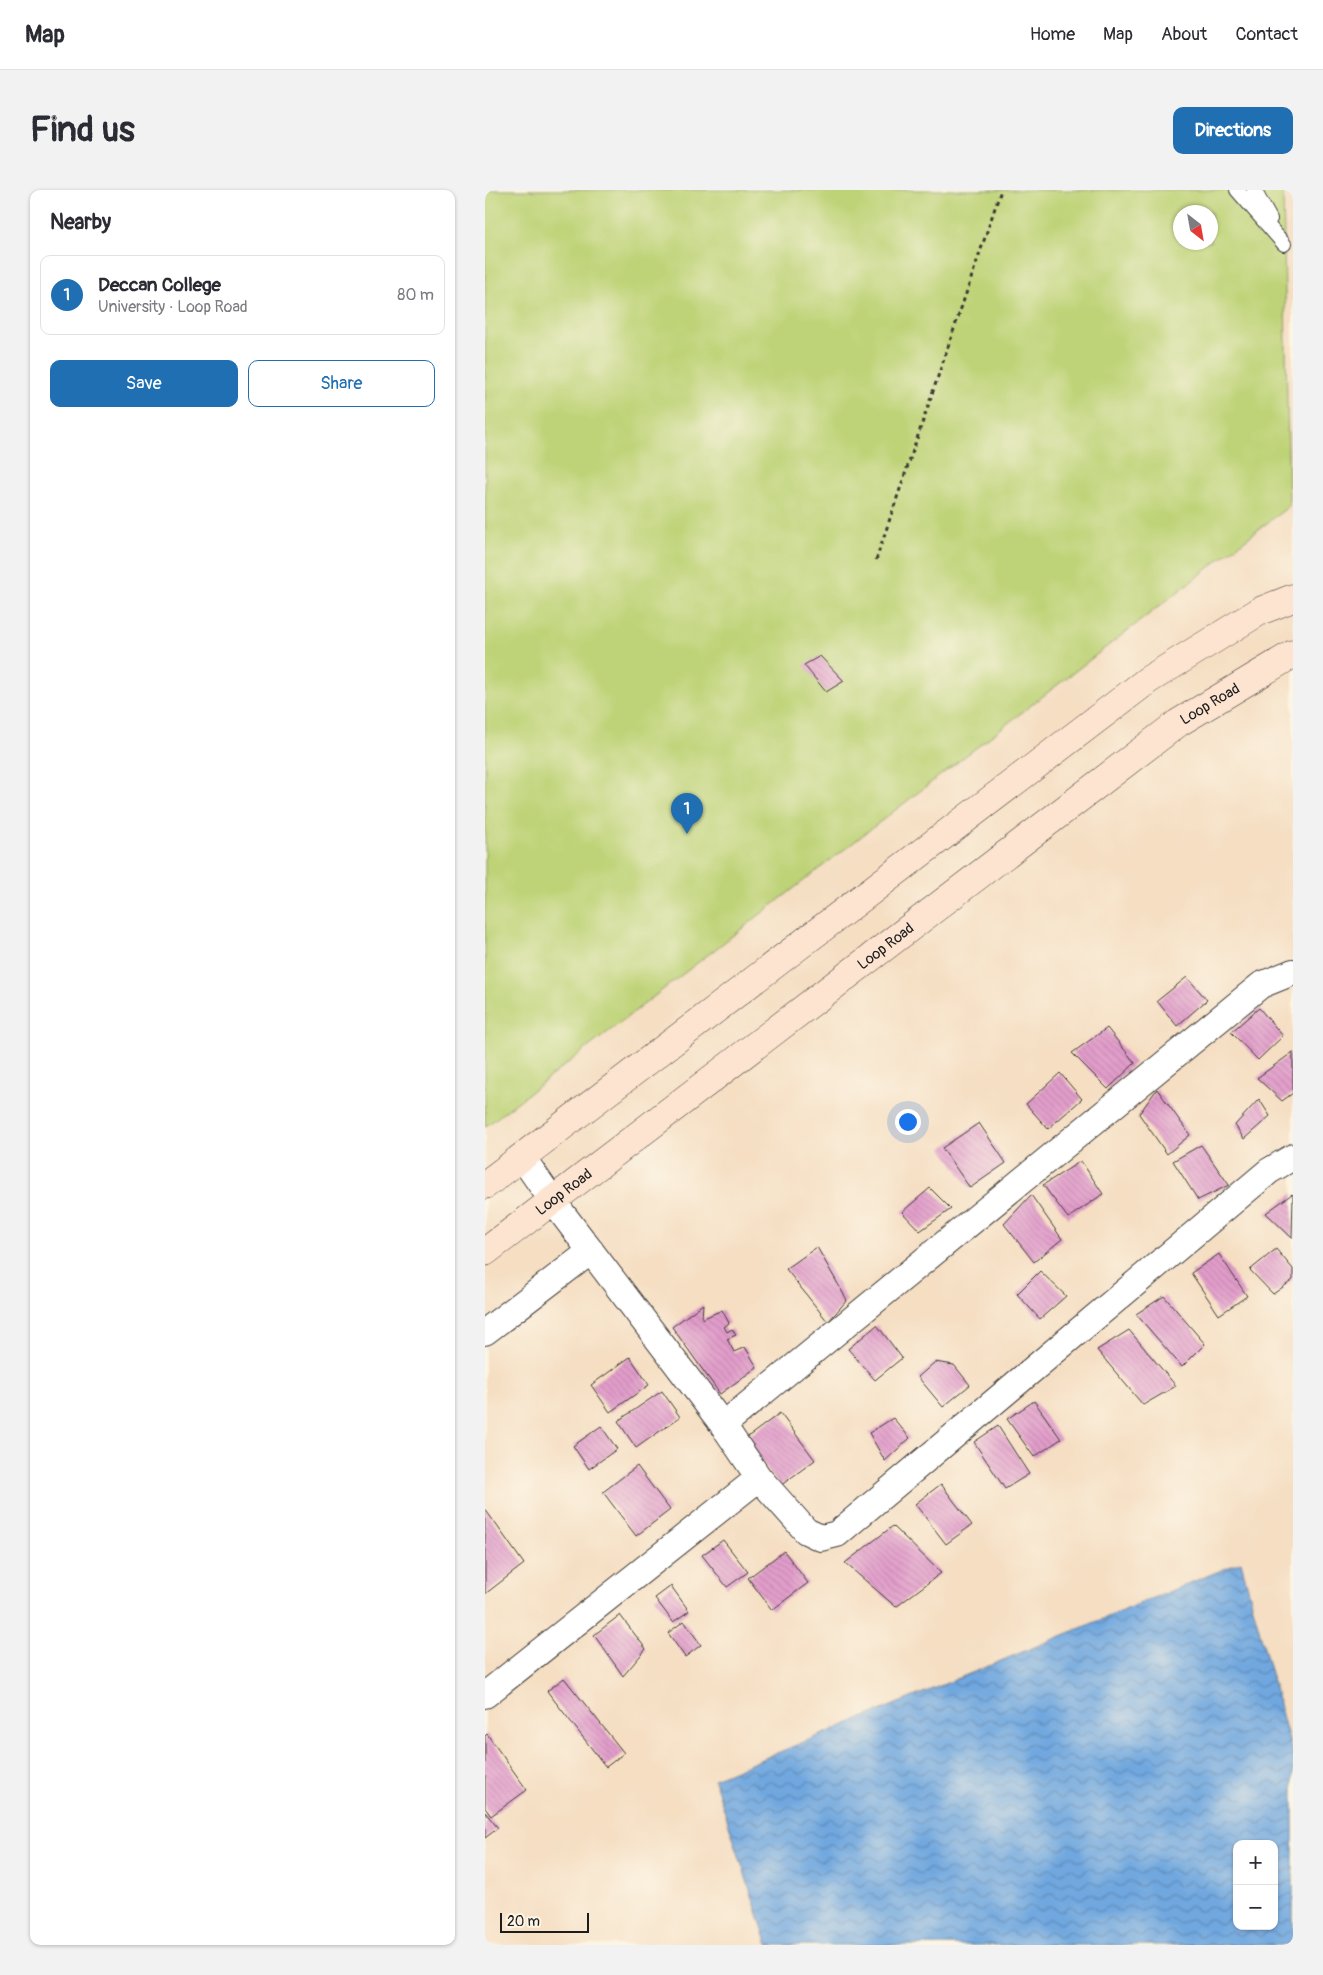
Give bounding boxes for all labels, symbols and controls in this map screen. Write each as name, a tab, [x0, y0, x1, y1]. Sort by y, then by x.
text: Map	[25, 20, 65, 49]
text: Home	[1030, 23, 1075, 46]
text: Map	[1103, 23, 1133, 46]
text: About	[1161, 23, 1207, 46]
text: Contact	[1235, 23, 1298, 46]
button: Directions	[1173, 107, 1293, 154]
text: Find us	[30, 108, 135, 152]
north arrow	[1173, 205, 1218, 250]
text: Nearby	[50, 209, 111, 236]
text: Deccan College	[98, 273, 221, 297]
text: 1	[64, 285, 70, 305]
text: 80 m	[397, 285, 434, 305]
text: University · Loop Road	[98, 297, 248, 317]
button: Save	[50, 360, 238, 407]
button: Share	[248, 360, 435, 407]
street label: Loop Road	[1177, 679, 1243, 729]
pin: 1	[671, 793, 703, 834]
street label: Loop Road	[854, 919, 918, 974]
your location	[895, 1109, 921, 1135]
street label: Loop Road	[532, 1164, 596, 1220]
map controls	[1233, 1840, 1278, 1930]
button: +	[1233, 1840, 1278, 1885]
button: −	[1233, 1885, 1278, 1930]
scale bar	[500, 1910, 589, 1933]
text: 20 m	[507, 1913, 540, 1930]

